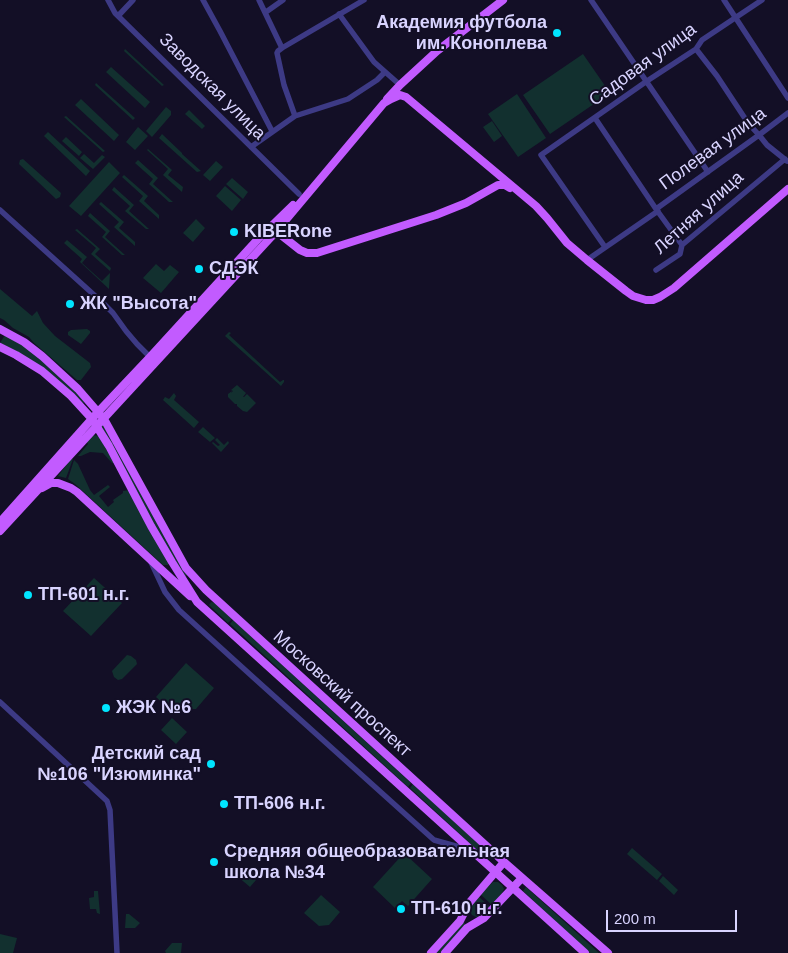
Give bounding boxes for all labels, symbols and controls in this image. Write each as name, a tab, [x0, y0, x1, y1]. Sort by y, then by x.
place label: Академия футбола им. Коноплева	[376, 12, 547, 54]
street label: Садовая улица	[585, 19, 701, 111]
marker: Академия футбола им. Коноплева	[551, 27, 563, 39]
street label: Заводская улица	[154, 29, 270, 145]
street label: Полевая улица	[655, 103, 771, 195]
street label: Летняя улица	[650, 167, 748, 259]
place label: KIBERone	[244, 221, 332, 243]
marker: KIBERone	[228, 226, 240, 238]
place label: СДЭК	[209, 258, 258, 280]
marker: СДЭК	[193, 263, 205, 275]
place label: ЖК "Высота"	[80, 293, 197, 315]
marker: ЖК "Высота"	[64, 298, 76, 310]
place label: ТП-601 н.г.	[38, 584, 130, 606]
marker: ТП-601 н.г.	[22, 589, 34, 601]
street label: Московский проспект	[268, 626, 416, 762]
place label: ЖЭК №6	[116, 697, 191, 719]
marker: ЖЭК №6	[100, 702, 112, 714]
place label: Детский сад №106 "Изюминка"	[38, 743, 201, 786]
marker: Детский сад №106 "Изюминка"	[205, 758, 217, 770]
place label: ТП-606 н.г.	[234, 793, 326, 815]
marker: ТП-606 н.г.	[218, 798, 230, 810]
place label: Средняя общеобразовательная школа №34	[224, 841, 510, 884]
marker: Средняя общеобразовательная школа №34	[208, 856, 220, 868]
place label: ТП-610 н.г.	[411, 898, 503, 920]
scale bar	[608, 900, 739, 932]
marker: ТП-610 н.г.	[395, 903, 407, 915]
text: 200 m	[614, 910, 656, 927]

